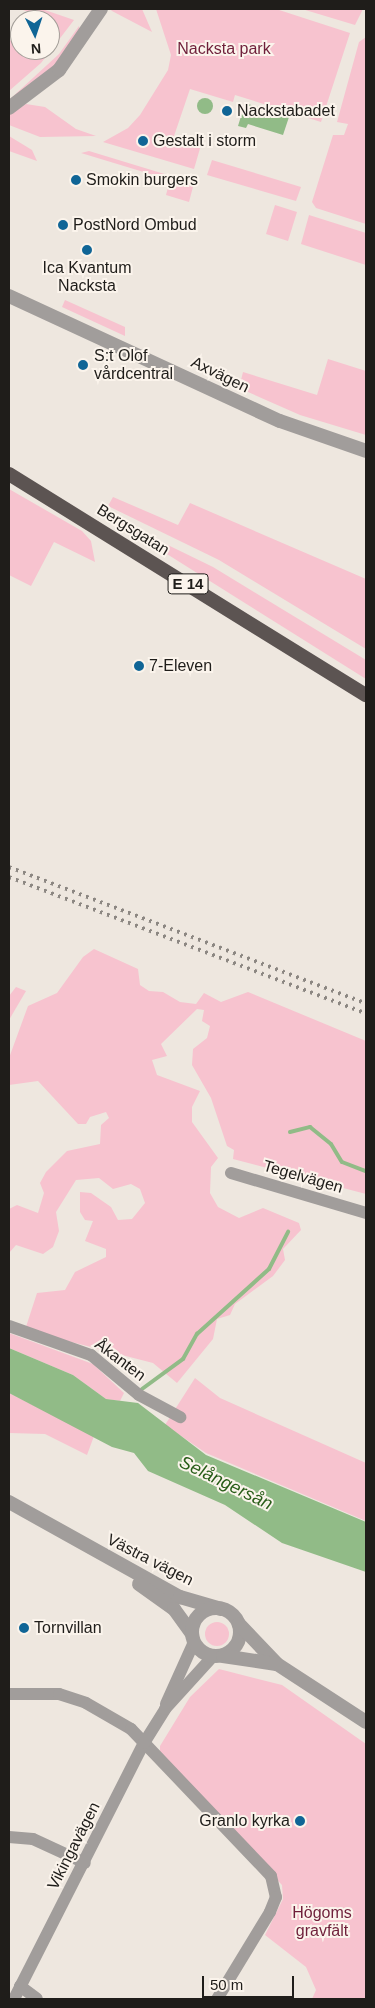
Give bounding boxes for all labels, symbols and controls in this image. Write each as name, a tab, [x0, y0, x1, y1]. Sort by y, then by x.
north arrow	[10, 10, 60, 60]
park label: Nacksta park	[177, 39, 271, 59]
text: N	[30, 41, 42, 57]
place label: Nackstabadet	[237, 101, 335, 121]
marker: Nackstabadet	[221, 105, 233, 117]
place label: Gestalt i storm	[153, 131, 256, 151]
marker: Gestalt i storm	[137, 135, 149, 147]
place label: Smokin burgers	[86, 170, 198, 190]
marker: Smokin burgers	[70, 174, 82, 186]
place label: PostNord Ombud	[73, 215, 197, 235]
marker: PostNord Ombud	[57, 219, 69, 231]
marker: Ica Kvantum Nacksta	[81, 244, 93, 256]
place label: Ica Kvantum Nacksta	[43, 258, 131, 296]
place label: S:t Olof vårdcentral	[94, 346, 173, 384]
street label: Axvägen	[188, 353, 252, 397]
marker: S:t Olof vårdcentral	[76, 358, 90, 372]
street label: Bergsgatan	[93, 500, 173, 560]
road number: E 14	[167, 572, 209, 596]
place label: 7-Eleven	[149, 656, 212, 676]
marker: 7-Eleven	[133, 660, 145, 672]
street label: Tegelvägen	[261, 1156, 345, 1198]
street label: Åkanten	[91, 1335, 149, 1385]
water label: Selångersån	[176, 1451, 276, 1515]
street label: Västra vägen	[104, 1530, 196, 1590]
place label: Tornvillan	[34, 1618, 102, 1638]
marker: Tornvillan	[18, 1622, 30, 1634]
street label: Vikingavägen	[44, 1799, 104, 1893]
place label: Granlo kyrka	[199, 1811, 290, 1831]
marker: Granlo kyrka	[294, 1815, 306, 1827]
park label: Högoms gravfält	[292, 1903, 352, 1941]
scale bar	[205, 1966, 298, 1998]
text: 50 m	[210, 1976, 243, 1993]

